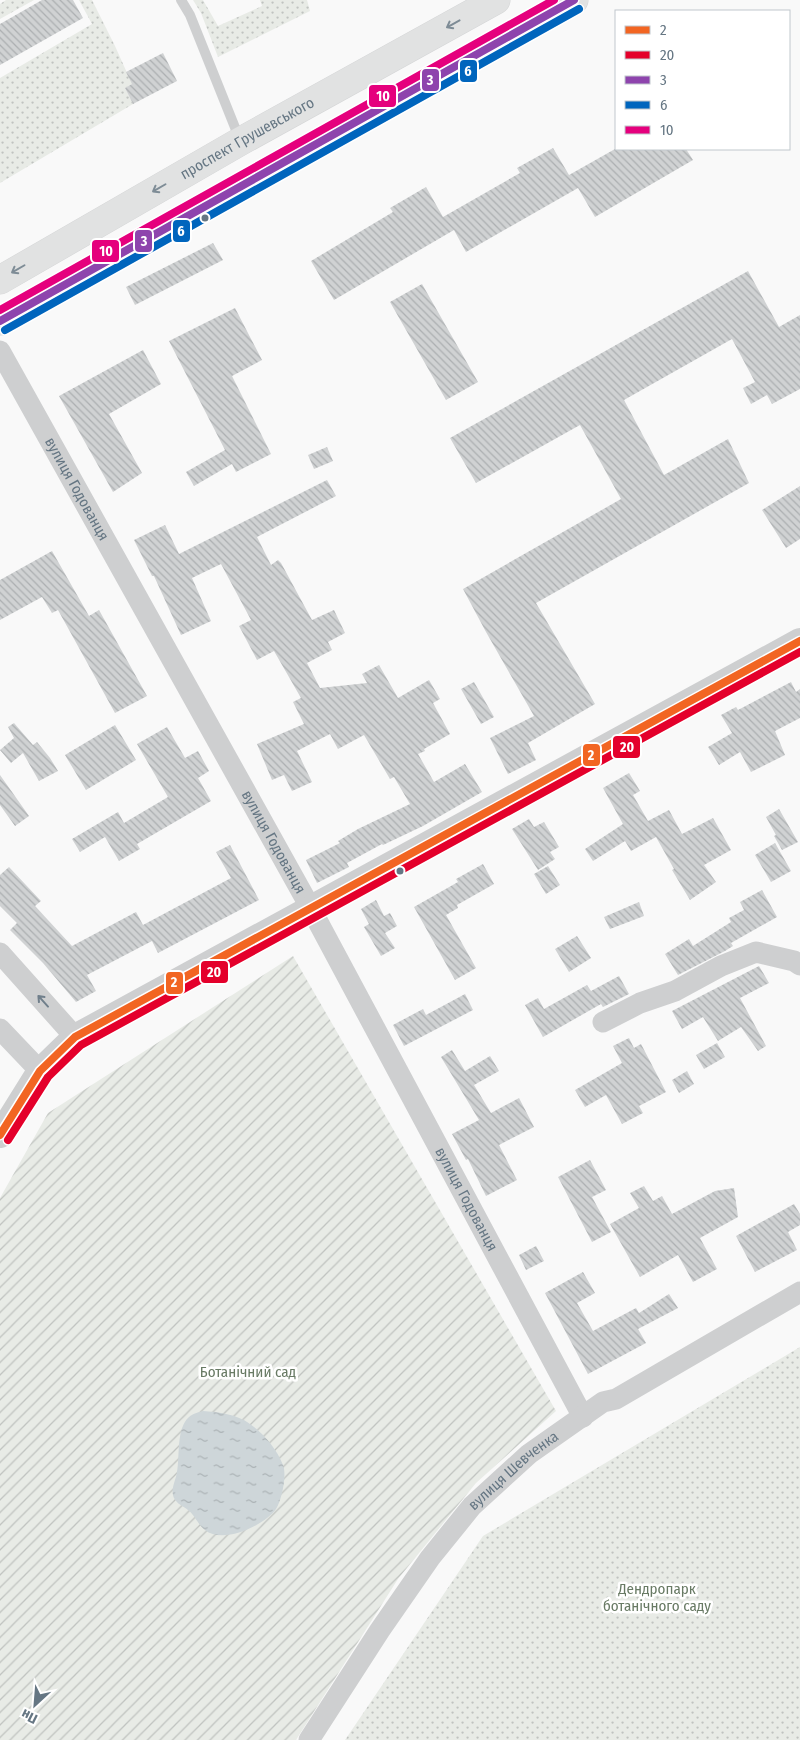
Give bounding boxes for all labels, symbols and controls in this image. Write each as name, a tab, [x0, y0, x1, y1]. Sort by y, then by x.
legend	[615, 10, 790, 150]
one-way arrow	[447, 19, 461, 29]
text: 2	[660, 21, 667, 39]
text: 20	[660, 46, 674, 64]
line badge: 6	[459, 59, 478, 83]
text: 6	[464, 63, 472, 80]
line badge: 3	[421, 68, 440, 92]
text: 3	[660, 71, 667, 89]
text: 3	[426, 72, 434, 89]
line badge: 10	[368, 84, 397, 108]
text: 10	[376, 88, 390, 105]
street label: проспект Грушевського	[177, 93, 317, 183]
text: 6	[660, 96, 667, 114]
text: 10	[660, 121, 674, 139]
one-way arrow	[151, 183, 166, 193]
unlabelled marker	[200, 213, 210, 223]
line badge: 6	[172, 219, 191, 243]
text: 6	[177, 223, 185, 240]
line badge: 3	[134, 229, 153, 253]
text: 3	[140, 233, 148, 250]
line badge: 10	[91, 239, 120, 263]
text: 10	[99, 243, 113, 260]
one-way arrow	[11, 265, 26, 275]
street label: вулиця Годованця	[41, 434, 113, 544]
line badge: 20	[612, 735, 641, 759]
text: 20	[619, 739, 634, 756]
line badge: 2	[582, 743, 601, 767]
text: 2	[587, 747, 595, 764]
street label: вулиця Годованця	[238, 787, 310, 897]
unlabelled marker	[395, 866, 405, 876]
line badge: 20	[200, 960, 229, 984]
text: 20	[206, 964, 221, 981]
line badge: 2	[165, 971, 184, 995]
text: 2	[170, 974, 178, 991]
one-way arrow	[37, 994, 48, 1007]
street label: вулиця Годованця	[431, 1144, 502, 1254]
park label: Ботанічний сад	[200, 1363, 296, 1381]
street label: вулиця Шевченка	[465, 1427, 562, 1514]
park label: Дендропарк ботанічного саду	[603, 1580, 711, 1615]
north arrow	[10, 1680, 60, 1730]
text: Пн	[19, 1705, 40, 1727]

